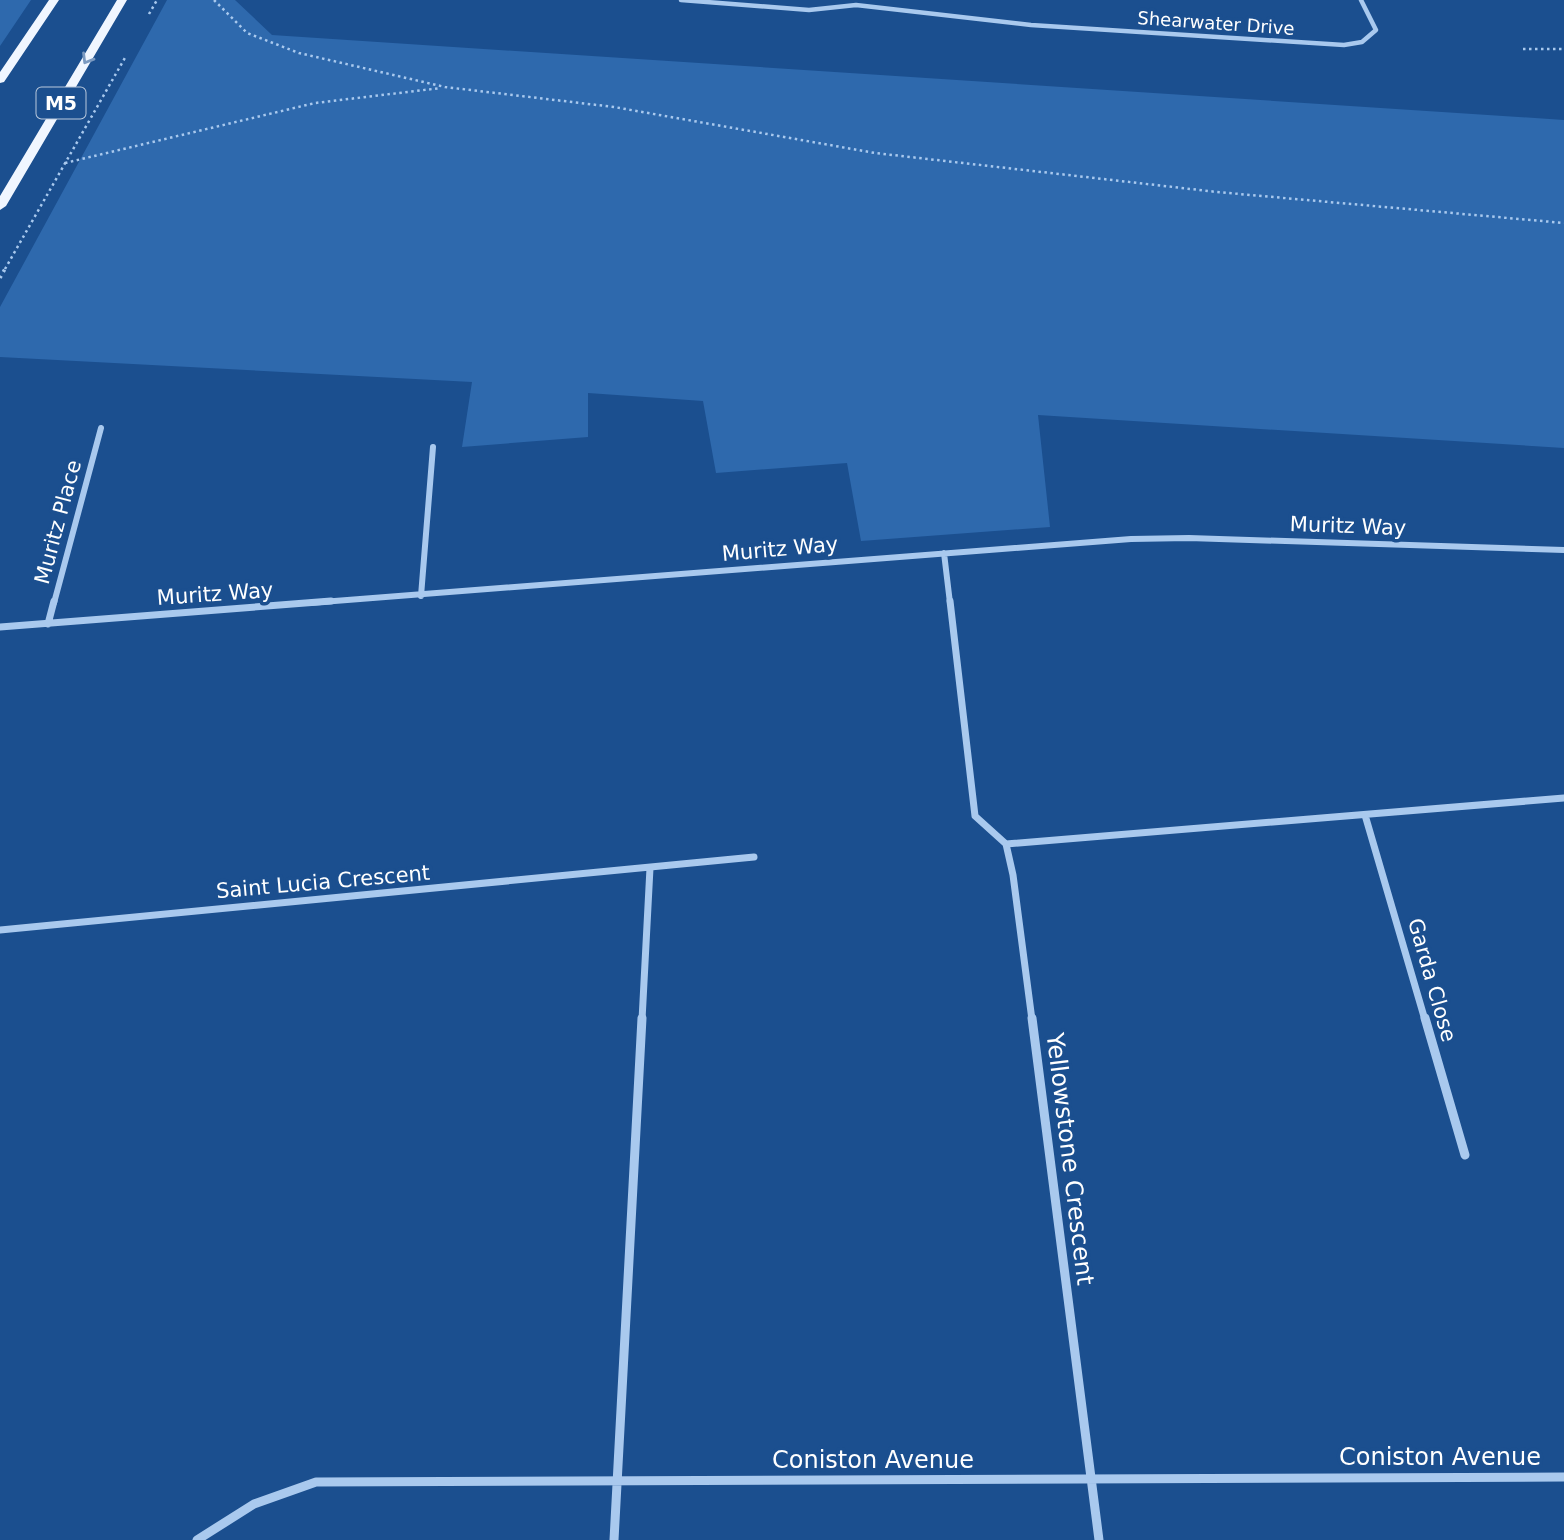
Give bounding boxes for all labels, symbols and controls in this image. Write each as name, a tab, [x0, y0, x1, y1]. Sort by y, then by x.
street label: Shearwater Drive	[1137, 7, 1295, 39]
one-way arrow	[83, 51, 96, 64]
road number: M5	[36, 88, 86, 118]
street label: Muritz Place	[30, 457, 86, 587]
street label: Muritz Way	[1289, 512, 1407, 540]
street label: Muritz Way	[721, 532, 839, 566]
street label: Muritz Way	[156, 578, 274, 610]
street label: Saint Lucia Crescent	[215, 861, 431, 903]
street label: Garda Close	[1403, 915, 1461, 1045]
street label: Yellowstone Crescent	[1041, 1030, 1099, 1287]
street label: Coniston Avenue	[1339, 1443, 1541, 1471]
street label: Coniston Avenue	[772, 1446, 974, 1474]

